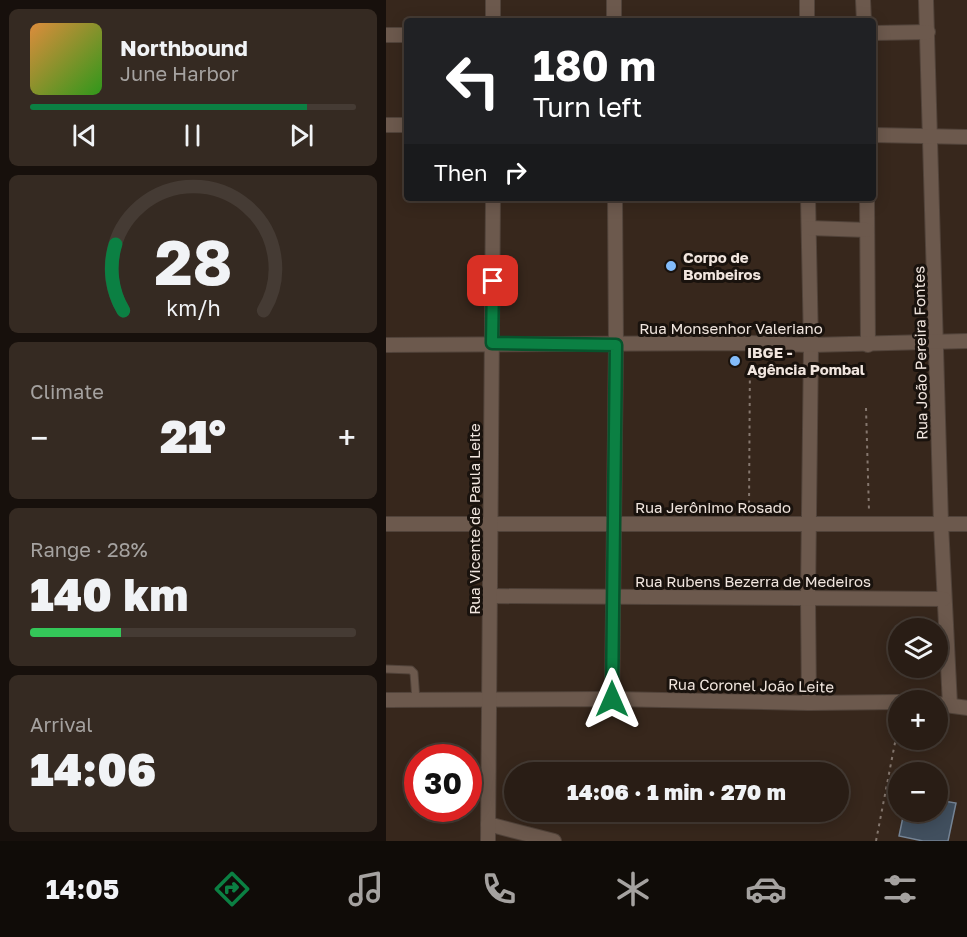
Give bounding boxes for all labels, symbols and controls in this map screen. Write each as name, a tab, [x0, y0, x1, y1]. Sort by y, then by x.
text: Northbound	[120, 34, 248, 61]
text: 180 m	[533, 40, 656, 90]
icon: left	[434, 42, 512, 120]
text: June Harbor	[120, 61, 239, 85]
text: Turn left	[533, 91, 642, 123]
icon: previous	[68, 119, 101, 152]
icon: pause	[176, 119, 209, 152]
icon: next	[285, 119, 318, 152]
icon: right	[499, 156, 532, 189]
text: Then	[434, 159, 487, 186]
text: 28	[154, 224, 232, 299]
place label: Corpo de Bombeiros	[683, 248, 761, 283]
pin	[467, 255, 518, 306]
marker: Corpo de Bombeiros	[664, 259, 678, 273]
icon: arrive	[476, 264, 509, 297]
street label: Rua João Pereira Fontes	[909, 266, 931, 440]
text: km/h	[166, 296, 220, 322]
street label: Rua Monsenhor Valeriano	[639, 319, 823, 337]
place label: IBGE - Agência Pombal	[747, 343, 865, 378]
marker: IBGE - Agência Pombal	[728, 354, 742, 368]
text: Climate	[30, 379, 104, 403]
text: 21°	[160, 409, 226, 463]
text: −	[30, 418, 48, 457]
text: +	[338, 418, 356, 457]
street label: Rua Vicente de Paula Leite	[465, 423, 483, 615]
street label: Rua Jerônimo Rosado	[635, 498, 791, 516]
text: Range · 28%	[30, 537, 148, 561]
text: 140 km	[30, 567, 188, 621]
street label: Rua Rubens Bezerra de Medeiros	[635, 572, 871, 590]
map controls	[888, 618, 948, 822]
button: layers	[888, 618, 948, 678]
position arrow	[580, 667, 644, 731]
street label: Rua Coronel João Leite	[668, 675, 834, 695]
button: +	[888, 690, 948, 750]
text: Arrival	[30, 712, 93, 736]
text: 14:06	[30, 742, 156, 796]
speed limit sign: 30	[404, 744, 482, 822]
button: −	[888, 762, 948, 822]
text: 14:06 · 1 min · 270 m	[567, 778, 786, 805]
icon: directions	[211, 868, 253, 910]
icon: music	[345, 868, 387, 910]
icon: phone	[478, 868, 520, 910]
icon: climate	[612, 868, 654, 910]
icon: car	[745, 868, 787, 910]
icon: filters	[879, 868, 921, 910]
text: 14:05	[46, 873, 119, 905]

